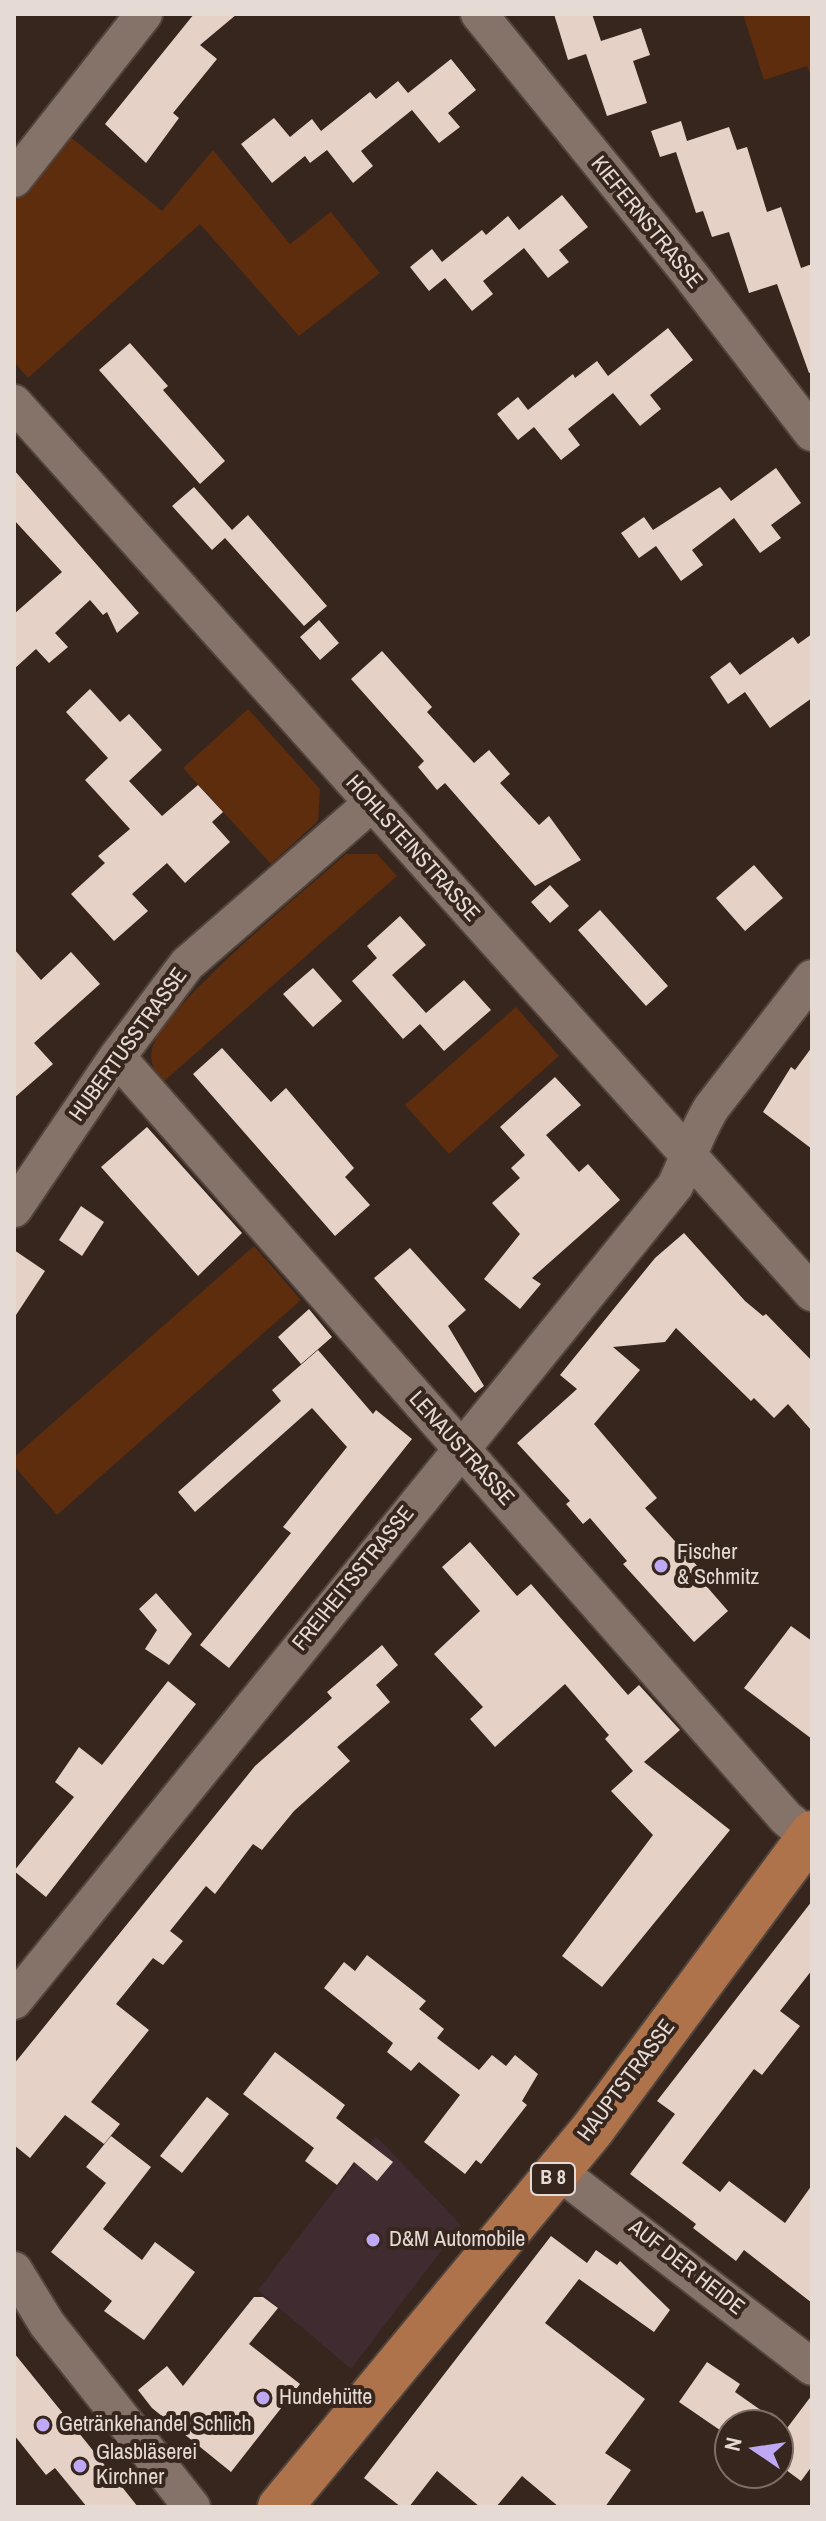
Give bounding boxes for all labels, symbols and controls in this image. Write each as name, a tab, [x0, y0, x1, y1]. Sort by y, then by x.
street label: KIEFERNSTRASSE	[585, 152, 707, 294]
street label: HOHLSTEINSTRASSE	[339, 771, 485, 927]
street label: HUBERTUSSTRASSE	[65, 963, 193, 1127]
street label: LENAUSTRASSE	[403, 1387, 519, 1511]
street label: FREIHEITSSTRASSE	[288, 1501, 420, 1657]
place label: Fischer & Schmitz	[677, 1540, 759, 1592]
marker: Fischer & Schmitz	[652, 1557, 670, 1575]
street label: HAUPTSTRASSE	[573, 2015, 681, 2147]
road number: B 8	[531, 2163, 575, 2195]
street label: AUF DER HEIDE	[623, 2215, 749, 2321]
place label: D&M Automobile	[389, 2227, 525, 2253]
marker: D&M Automobile	[364, 2231, 382, 2249]
place label: Hundehütte	[279, 2385, 372, 2411]
marker: Hundehütte	[254, 2389, 272, 2407]
north arrow	[714, 2409, 794, 2489]
place label: Getränkehandel Schlich	[59, 2412, 252, 2438]
marker: Getränkehandel Schlich	[34, 2416, 52, 2434]
text: N	[716, 2434, 749, 2454]
place label: Glasbläserei Kirchner	[96, 2440, 197, 2492]
marker: Glasbläserei Kirchner	[71, 2457, 89, 2475]

